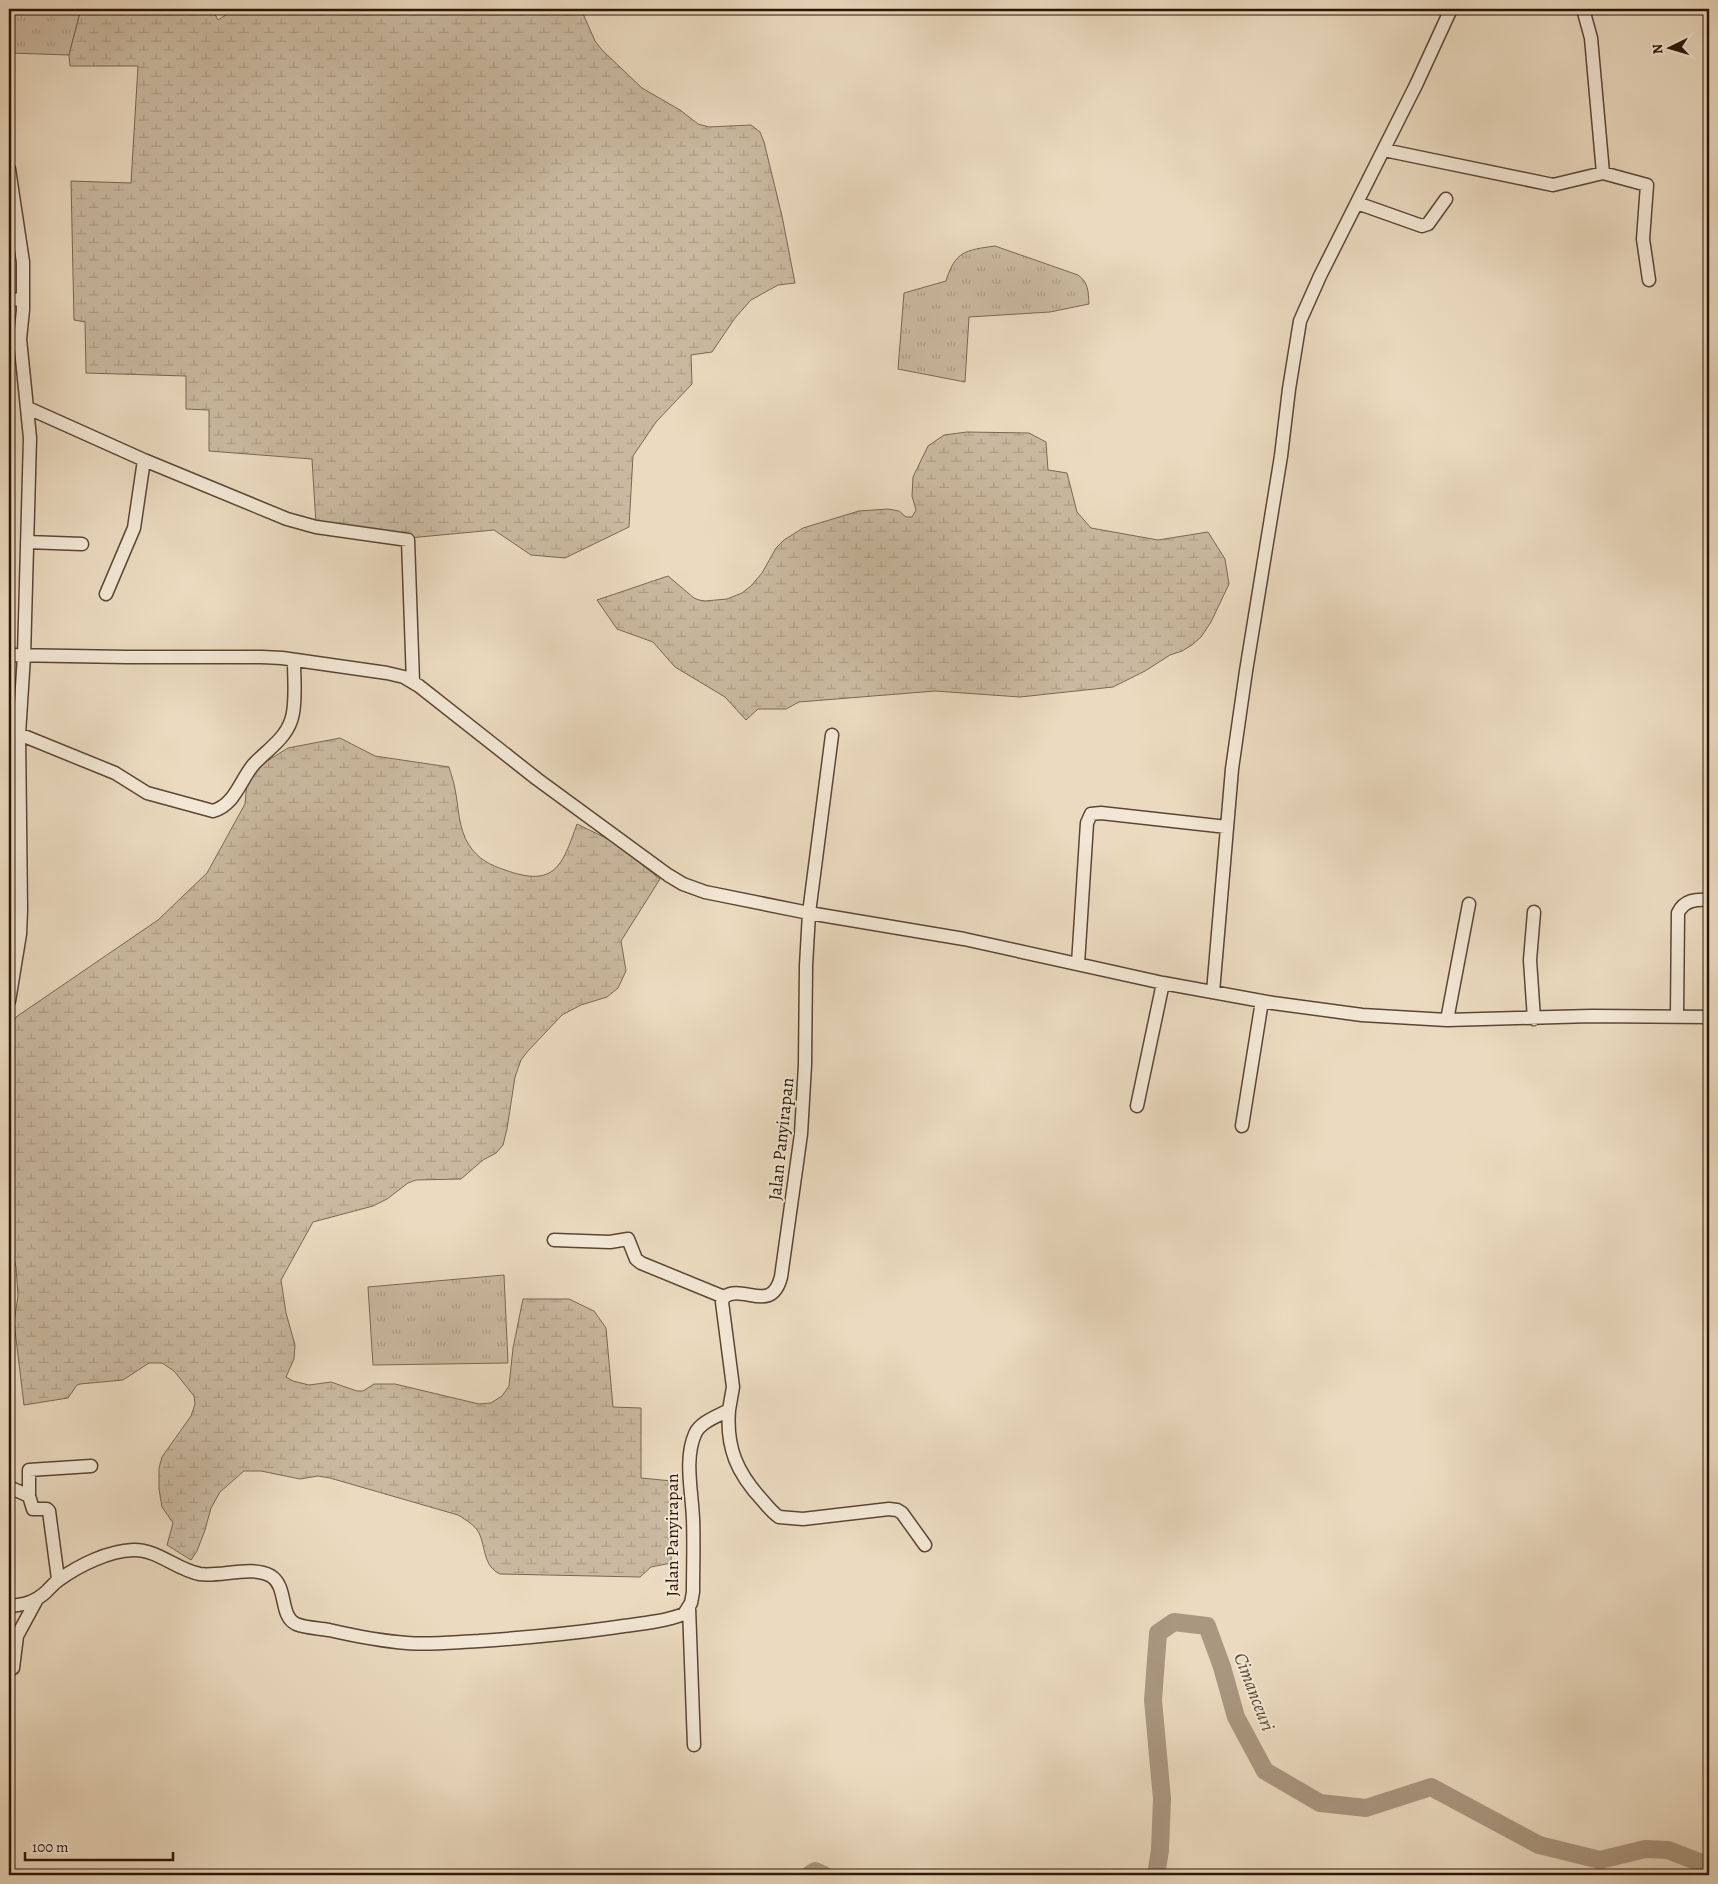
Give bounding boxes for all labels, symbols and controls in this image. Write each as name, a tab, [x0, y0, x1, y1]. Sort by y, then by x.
north arrow	[1646, 22, 1696, 72]
text: N	[1648, 43, 1667, 55]
street label: Jalan Panyirapan	[763, 1076, 799, 1202]
street label: Jalan Panyirapan	[660, 1473, 684, 1597]
water label: Cimanceuri	[1227, 1649, 1281, 1735]
scale bar	[25, 1829, 172, 1861]
text: 100 m	[32, 1837, 69, 1857]

